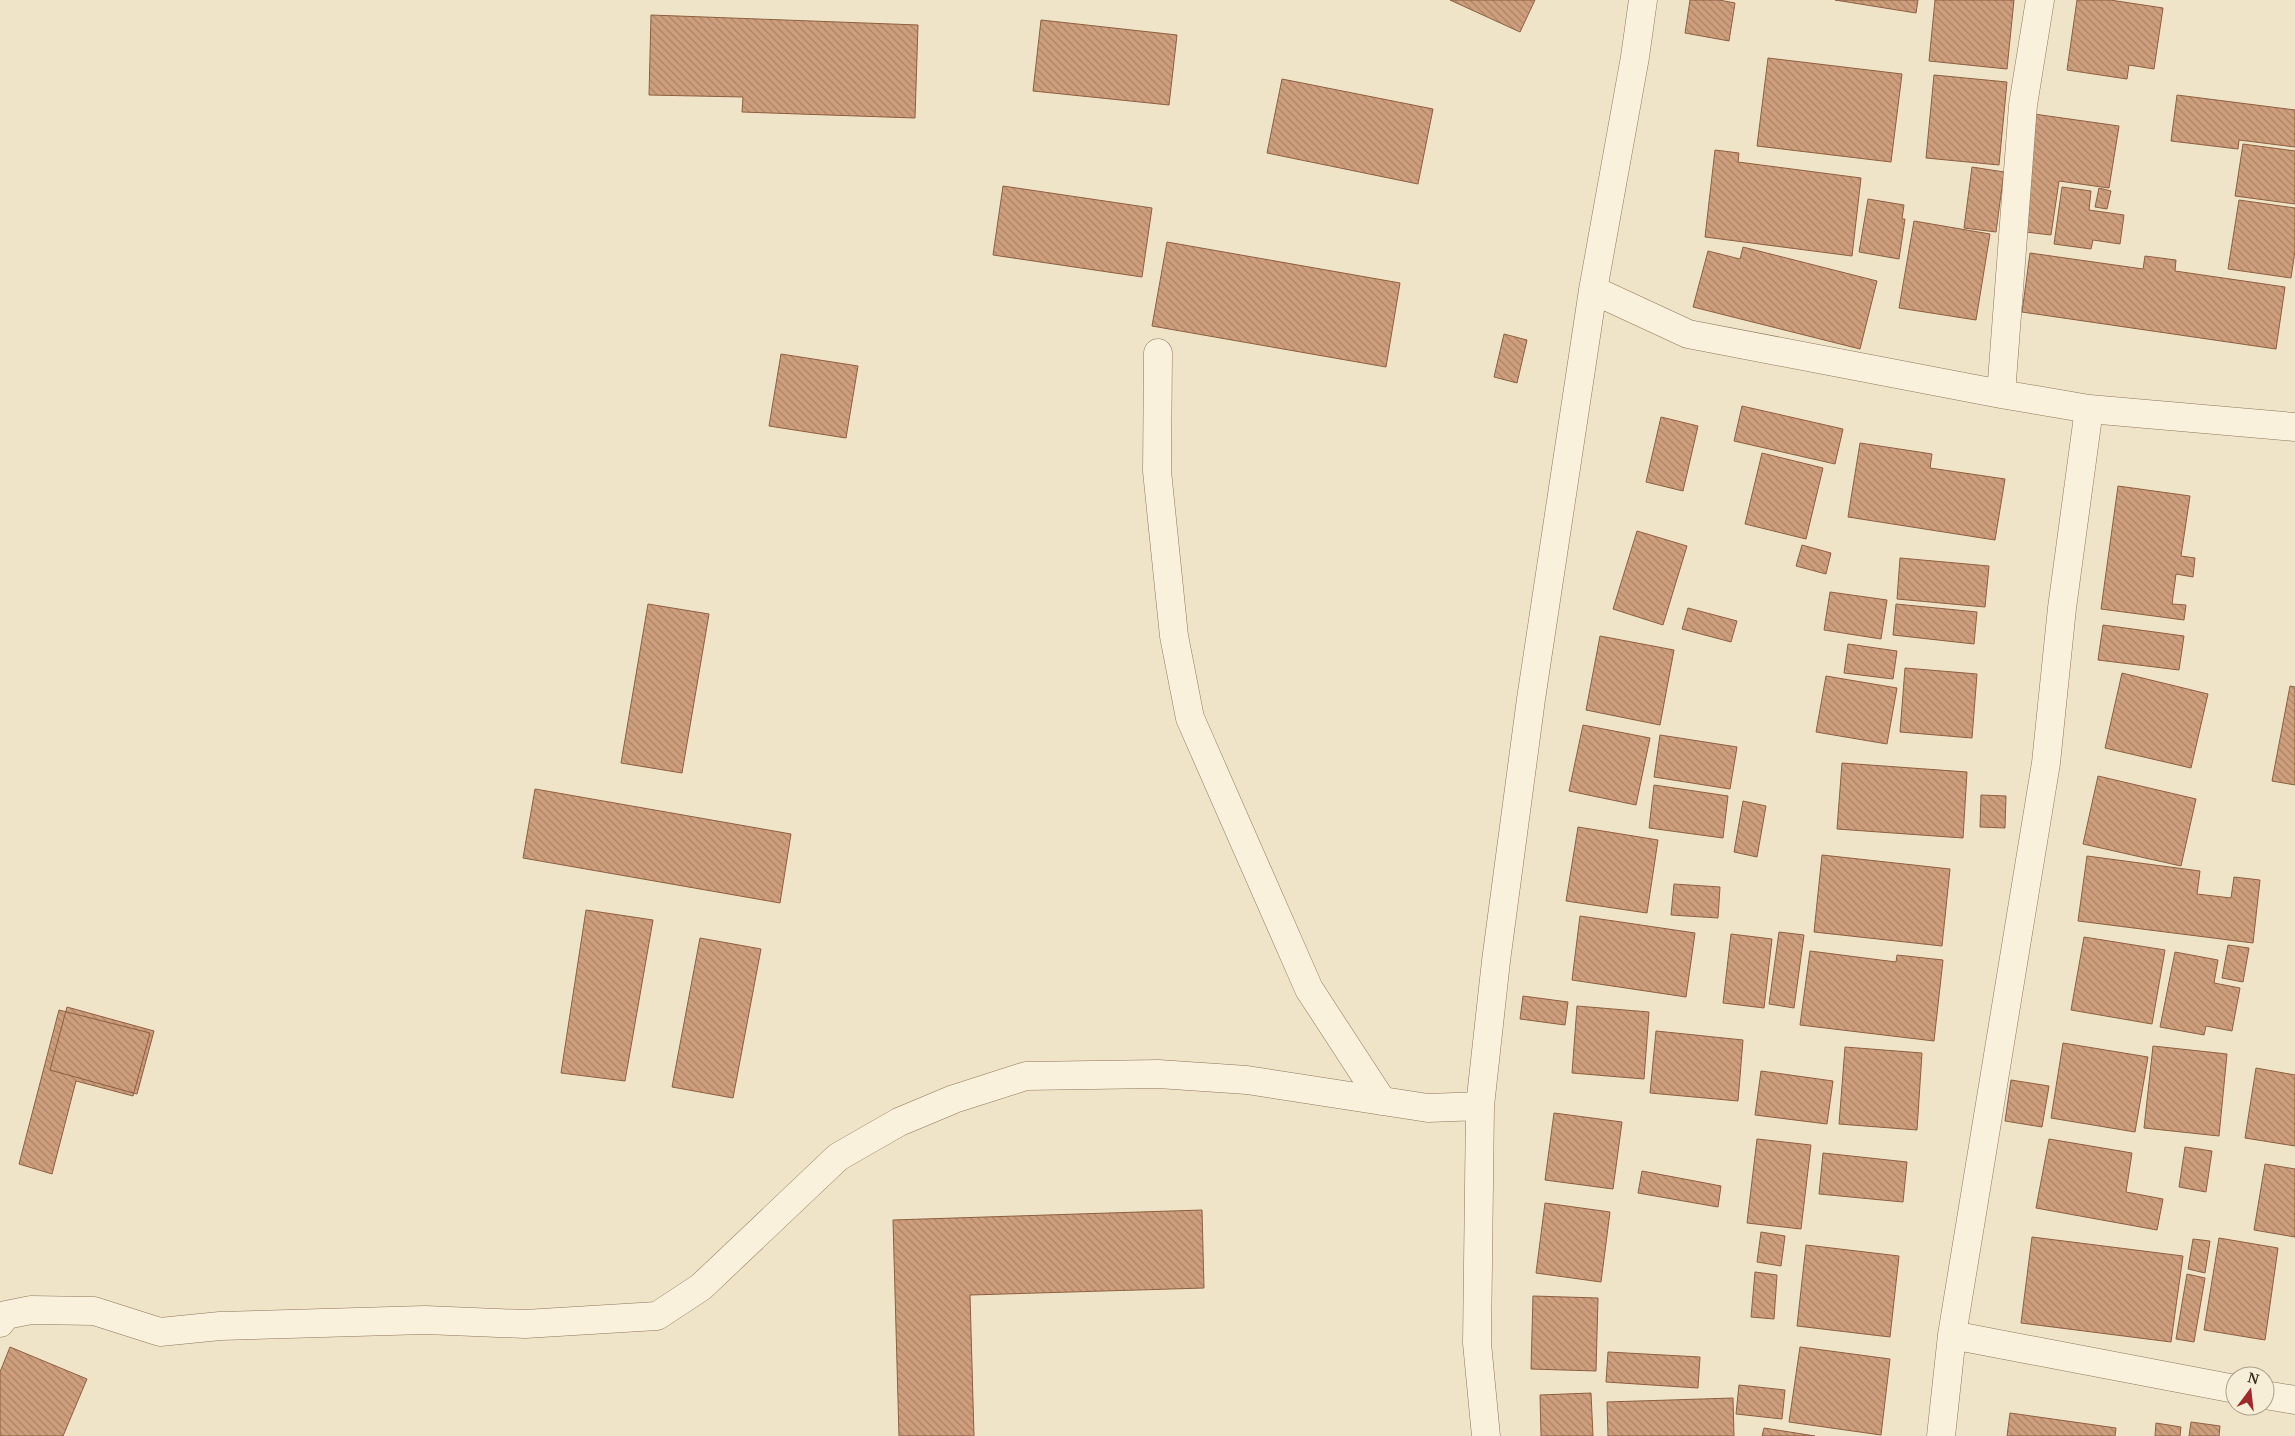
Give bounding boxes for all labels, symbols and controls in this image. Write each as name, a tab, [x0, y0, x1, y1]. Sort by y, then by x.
north arrow	[2225, 1366, 2275, 1416]
text: N	[2246, 1367, 2261, 1389]

